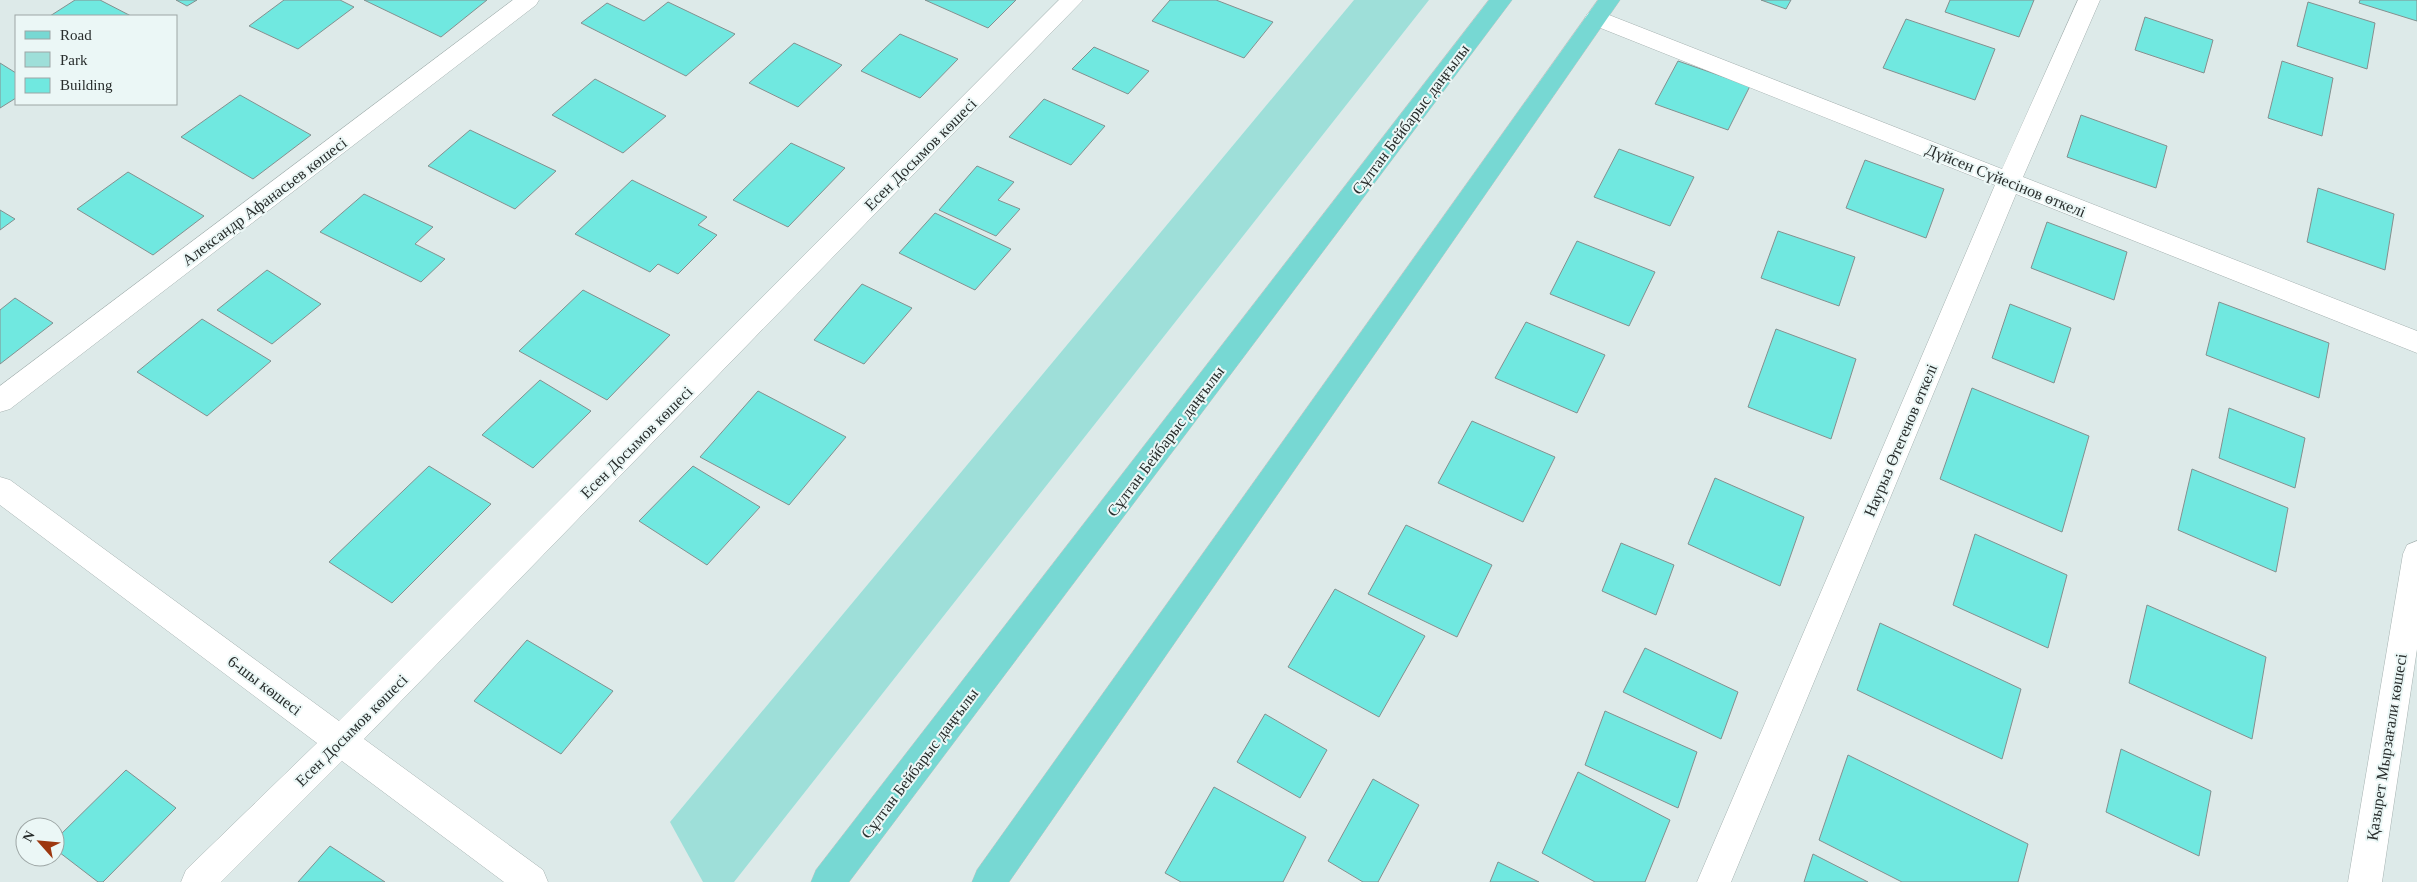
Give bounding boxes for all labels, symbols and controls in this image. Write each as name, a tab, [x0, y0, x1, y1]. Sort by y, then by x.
legend	[15, 15, 178, 105]
text: Road	[60, 27, 92, 43]
street label: Сұлтан Бейбарыс даңғылы	[1348, 41, 1473, 198]
text: Park	[60, 52, 88, 68]
text: Building	[60, 77, 113, 93]
street label: Есен Досымов көшесі	[861, 95, 981, 214]
street label: Александр Афанасьев көшесі	[179, 134, 351, 270]
street label: Дүйсен Сүйесінов өткелі	[1923, 141, 2089, 221]
street label: Наурыз Өтегенов өткелі	[1861, 361, 1941, 519]
street label: Сұлтан Бейбарыс даңғылы	[1103, 363, 1228, 520]
street label: Есен Досымов көшесі	[577, 383, 697, 502]
street label: 6-шы көшесі	[225, 652, 305, 719]
street label: Қазырет Мырзағали көшесі	[2363, 652, 2411, 842]
street label: Есен Досымов көшесі	[292, 671, 412, 790]
street label: Сұлтан Бейбарыс даңғылы	[857, 685, 982, 842]
north arrow	[15, 817, 65, 867]
text: N	[20, 828, 38, 844]

